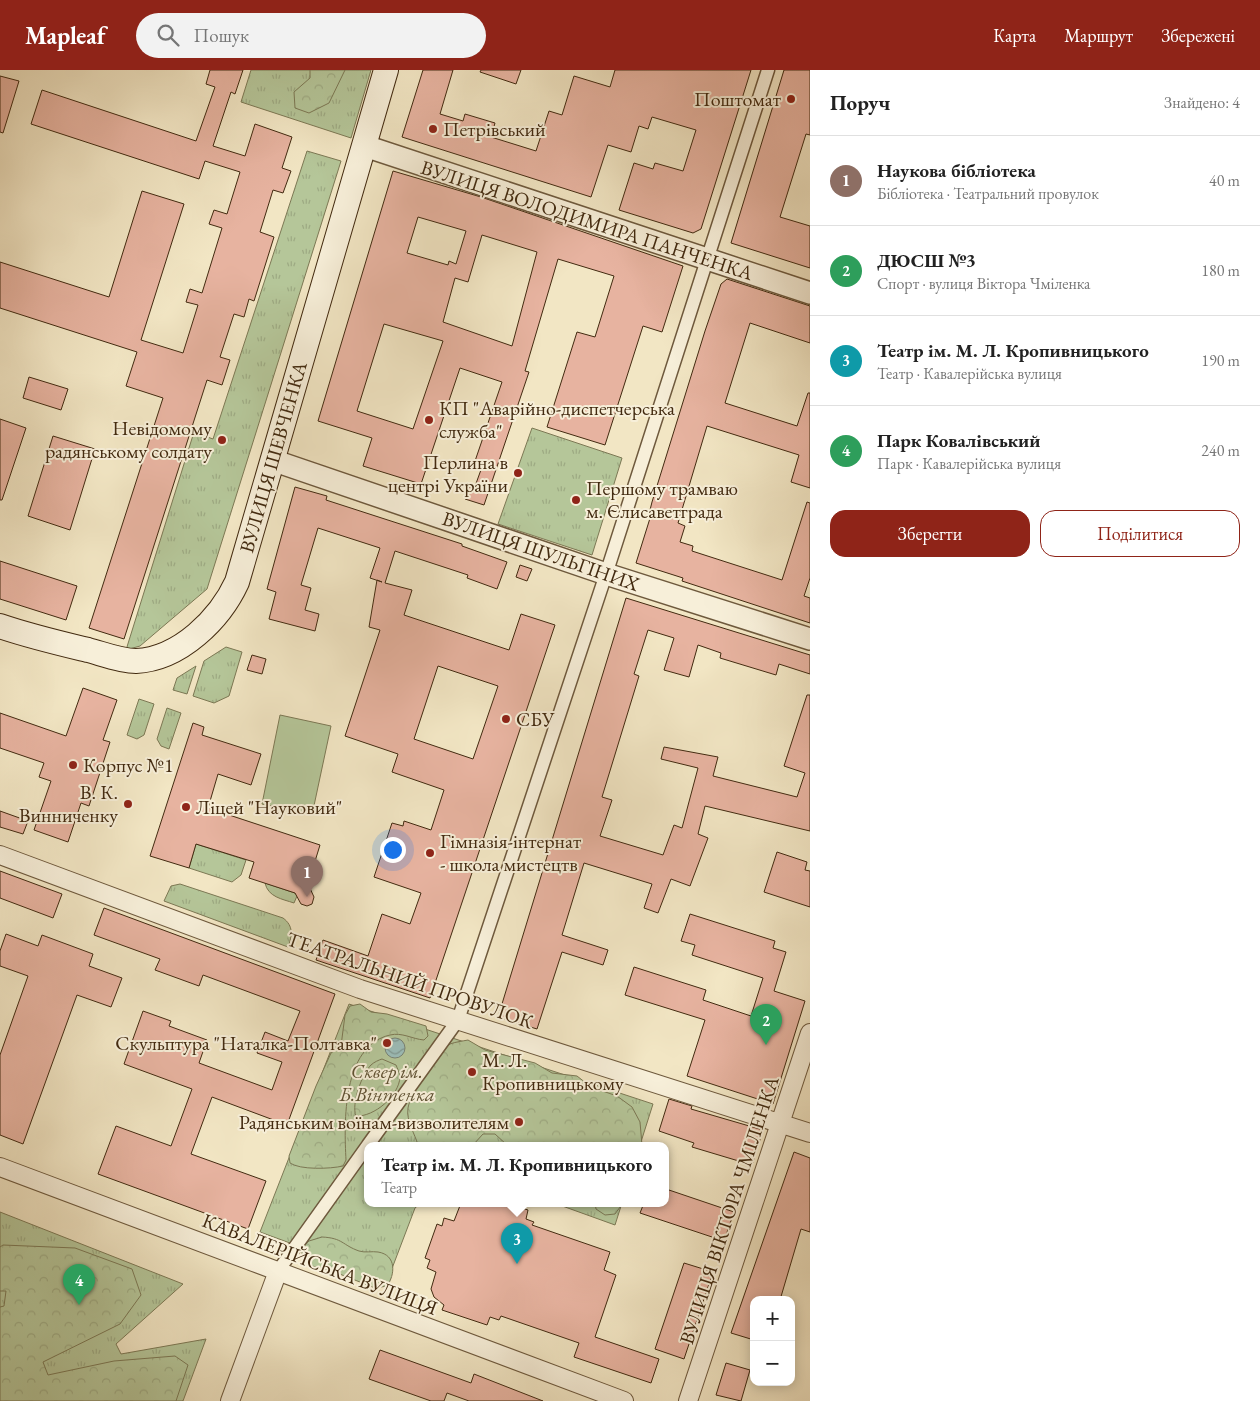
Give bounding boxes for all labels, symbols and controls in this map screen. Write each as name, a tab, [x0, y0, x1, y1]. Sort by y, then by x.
search box	[136, 13, 486, 58]
text: Mapleaf	[25, 20, 106, 51]
icon: search	[154, 21, 182, 49]
text: Пошук	[194, 23, 249, 48]
text: Карта	[993, 24, 1036, 47]
text: Маршрут	[1064, 24, 1133, 47]
text: Збережені	[1161, 24, 1235, 47]
place label: Поштомат	[694, 86, 781, 112]
text: Поруч	[830, 89, 890, 116]
text: Знайдено: 4	[1164, 92, 1240, 113]
marker: Поштомат	[785, 93, 797, 105]
place label: Петрівський	[443, 116, 546, 142]
marker: Петрівський	[427, 123, 439, 135]
street label: ВУЛИЦЯ ВОЛОДИМИРА ПАНЧЕНКА	[418, 154, 756, 286]
text: Наукова бібліотека	[877, 158, 1036, 183]
text: 1	[842, 170, 850, 191]
text: 40 m	[1209, 170, 1240, 191]
text: Бібліотека · Театральний провулок	[877, 183, 1099, 204]
text: ДЮСШ №3	[877, 248, 976, 273]
text: 2	[842, 260, 850, 281]
text: 180 m	[1201, 260, 1240, 281]
text: Спорт · вулиця Віктора Чміленка	[877, 273, 1091, 294]
text: Театр ім. М. Л. Кропивницького	[877, 338, 1149, 363]
text: 3	[842, 350, 850, 371]
text: 190 m	[1201, 350, 1240, 371]
street label: ВУЛИЦЯ ШЕВЧЕНКА	[233, 358, 313, 556]
text: Театр · Кавалерійська вулиця	[877, 363, 1062, 384]
place label: КП "Аварійно-диспетчерська служба"	[439, 395, 675, 444]
marker: КП "Аварійно-диспетчерська служба"	[423, 414, 435, 426]
place label: Невідомому радянському солдату	[45, 415, 212, 464]
text: Парк Ковалівський	[877, 428, 1040, 453]
marker: Невідомому радянському солдату	[216, 434, 228, 446]
text: 4	[842, 440, 850, 461]
text: 240 m	[1201, 440, 1240, 461]
place label: Перлина в центрі України	[388, 449, 508, 498]
text: Парк · Кавалерійська вулиця	[877, 453, 1061, 474]
marker: Перлина в центрі України	[512, 467, 524, 479]
place label: Першому трамваю м. Єлисаветграда	[586, 475, 738, 524]
marker: Першому трамваю м. Єлисаветграда	[570, 494, 582, 506]
street label: ВУЛИЦЯ ШУЛЬГІНИХ	[439, 505, 643, 597]
button: Зберегти	[830, 510, 1030, 557]
button: Поділитися	[1040, 510, 1240, 557]
place label: СБУ	[516, 706, 555, 732]
marker: СБУ	[500, 713, 512, 725]
place label: Корпус №1	[83, 752, 174, 778]
marker: Корпус №1	[67, 759, 79, 771]
place label: В. К. Винниченку	[19, 779, 118, 828]
place label: Ліцей "Науковий"	[196, 794, 342, 820]
marker: В. К. Винниченку	[122, 798, 134, 810]
marker: Ліцей "Науковий"	[180, 801, 192, 813]
place label: Гімназія-інтернат - школа мистецтв	[440, 828, 581, 877]
your location	[380, 837, 406, 863]
marker: Гімназія-інтернат - школа мистецтв	[424, 847, 436, 859]
pin: 1	[291, 856, 323, 897]
street label: ТЕАТРАЛЬНИЙ ПРОВУЛОК	[283, 926, 537, 1035]
pin: 2	[750, 1004, 782, 1045]
place label: Скульптура "Наталка-Полтавка"	[115, 1030, 377, 1056]
marker: Скульптура "Наталка-Полтавка"	[381, 1037, 393, 1049]
place label: М. Л. Кропивницькому	[482, 1047, 624, 1096]
park label: Сквер ім. Б.Вінтенка	[338, 1058, 435, 1107]
marker: М. Л. Кропивницькому	[466, 1066, 478, 1078]
street label: ВУЛИЦЯ ВІКТОРА ЧМІЛЕНКА	[673, 1073, 785, 1347]
place label: Радянським воїнам-визволителям	[239, 1109, 509, 1135]
marker: Радянським воїнам-визволителям	[513, 1116, 525, 1128]
popup	[364, 1142, 669, 1207]
text: Театр ім. М. Л. Кропивницького	[381, 1152, 652, 1177]
text: Театр	[381, 1177, 417, 1198]
street label: КАВАЛЕРІЙСЬКА ВУЛИЦЯ	[199, 1207, 441, 1321]
pin: 3	[501, 1223, 533, 1264]
pin: 4	[63, 1264, 95, 1305]
map controls	[750, 1296, 795, 1386]
button: +	[750, 1296, 795, 1341]
button: −	[750, 1341, 795, 1386]

